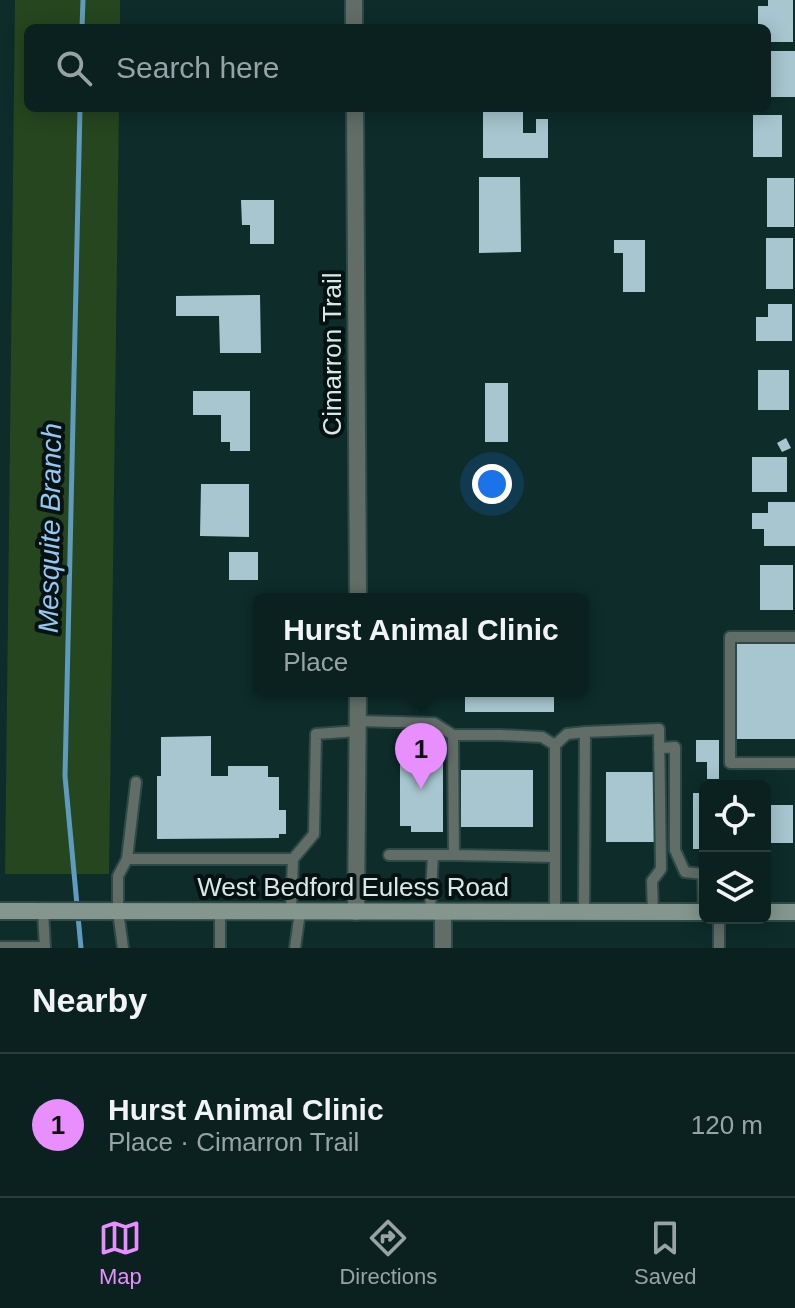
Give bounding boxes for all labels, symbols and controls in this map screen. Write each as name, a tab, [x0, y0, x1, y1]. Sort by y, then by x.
search box	[24, 24, 771, 112]
icon: search	[52, 46, 96, 90]
text: Search here	[116, 51, 279, 84]
street label: Cimarron Trail	[317, 272, 347, 436]
water label: Mesquite Branch	[33, 423, 67, 633]
your location	[472, 464, 512, 504]
popup	[253, 593, 589, 697]
text: Hurst Animal Clinic	[283, 613, 559, 646]
text: Place	[283, 647, 348, 677]
pin: 1	[395, 723, 447, 789]
map controls	[699, 780, 771, 924]
button: locate	[699, 780, 771, 852]
button: layers	[699, 852, 771, 924]
street label: West Bedford Euless Road	[197, 872, 509, 902]
text: Nearby	[32, 981, 147, 1019]
text: Hurst Animal Clinic	[108, 1093, 384, 1126]
text: 1	[51, 1110, 65, 1140]
text: 120 m	[691, 1110, 763, 1140]
text: Place · Cimarron Trail	[108, 1127, 359, 1157]
tab: Map	[98, 1216, 142, 1290]
tab: Directions	[339, 1216, 437, 1290]
tab: Saved	[634, 1216, 697, 1290]

